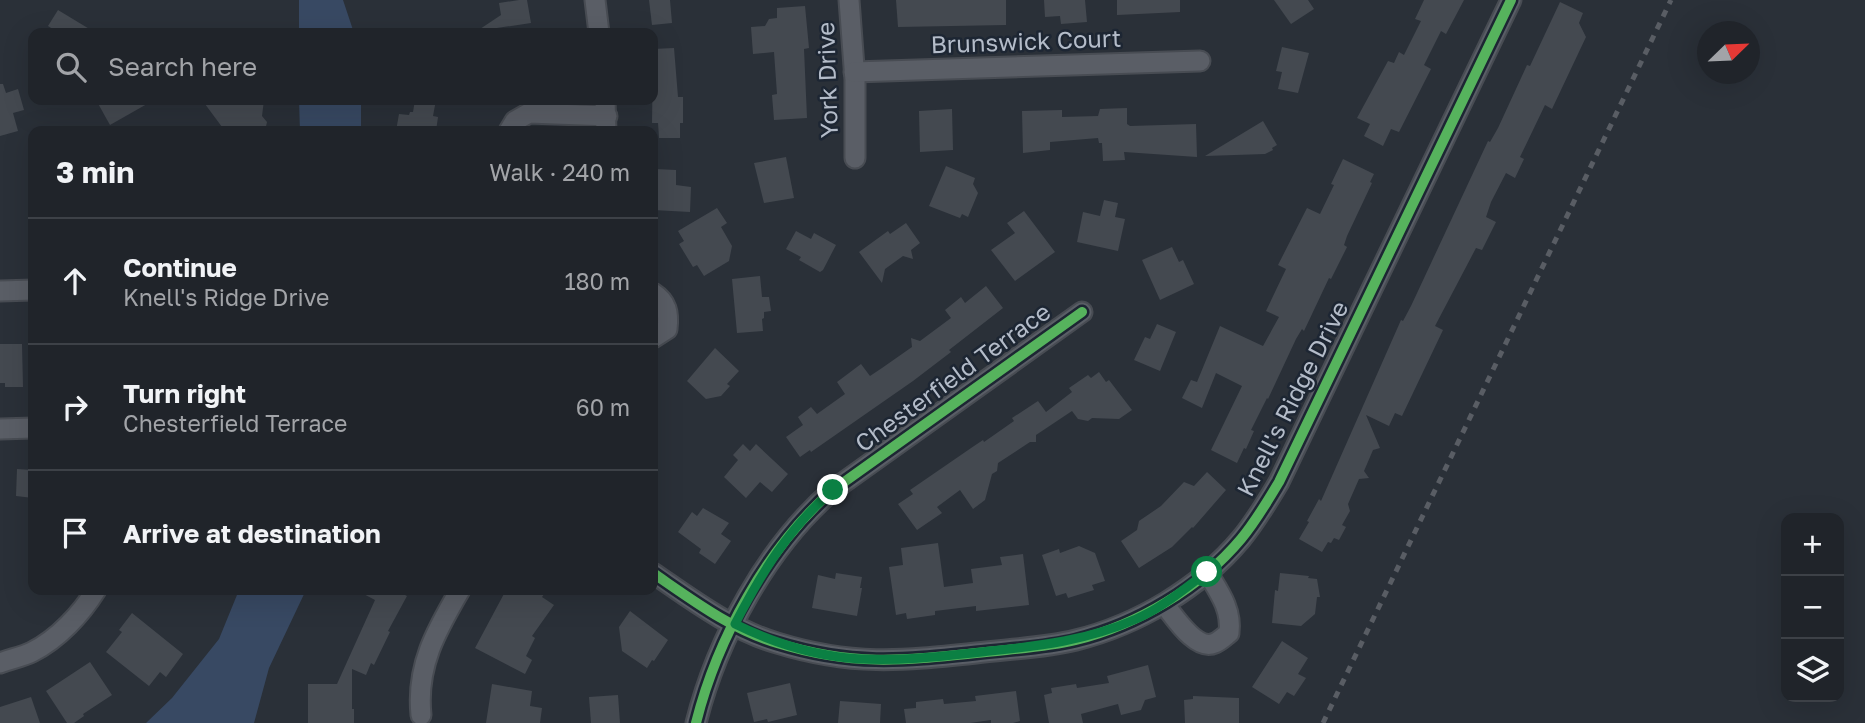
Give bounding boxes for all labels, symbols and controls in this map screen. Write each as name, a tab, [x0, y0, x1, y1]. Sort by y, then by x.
street label: York Drive	[810, 21, 843, 139]
north arrow	[1697, 21, 1760, 84]
street label: Brunswick Court	[930, 23, 1122, 58]
search box	[28, 28, 658, 105]
icon: search	[52, 48, 90, 86]
text: Search here	[108, 51, 257, 82]
text: 3 min	[56, 154, 134, 190]
text: Walk · 240 m	[489, 158, 630, 186]
text: Continue	[123, 252, 237, 283]
icon: ahead	[56, 262, 94, 300]
text: 180 m	[564, 267, 630, 295]
text: Knell's Ridge Drive	[123, 283, 329, 311]
street label: Chesterfield Terrace	[849, 296, 1055, 457]
street label: Knell's Ridge Drive	[1230, 296, 1353, 501]
text: Turn right	[123, 378, 246, 409]
icon: right	[56, 388, 94, 426]
text: 60 m	[576, 393, 630, 421]
text: Chesterfield Terrace	[123, 409, 347, 437]
route end	[817, 474, 848, 505]
map controls	[1781, 513, 1844, 702]
button: +	[1781, 513, 1844, 576]
icon: arrive	[56, 514, 94, 552]
text: Arrive at destination	[123, 518, 381, 549]
route start	[1191, 556, 1222, 587]
button: −	[1781, 576, 1844, 639]
button: layers	[1781, 639, 1844, 702]

